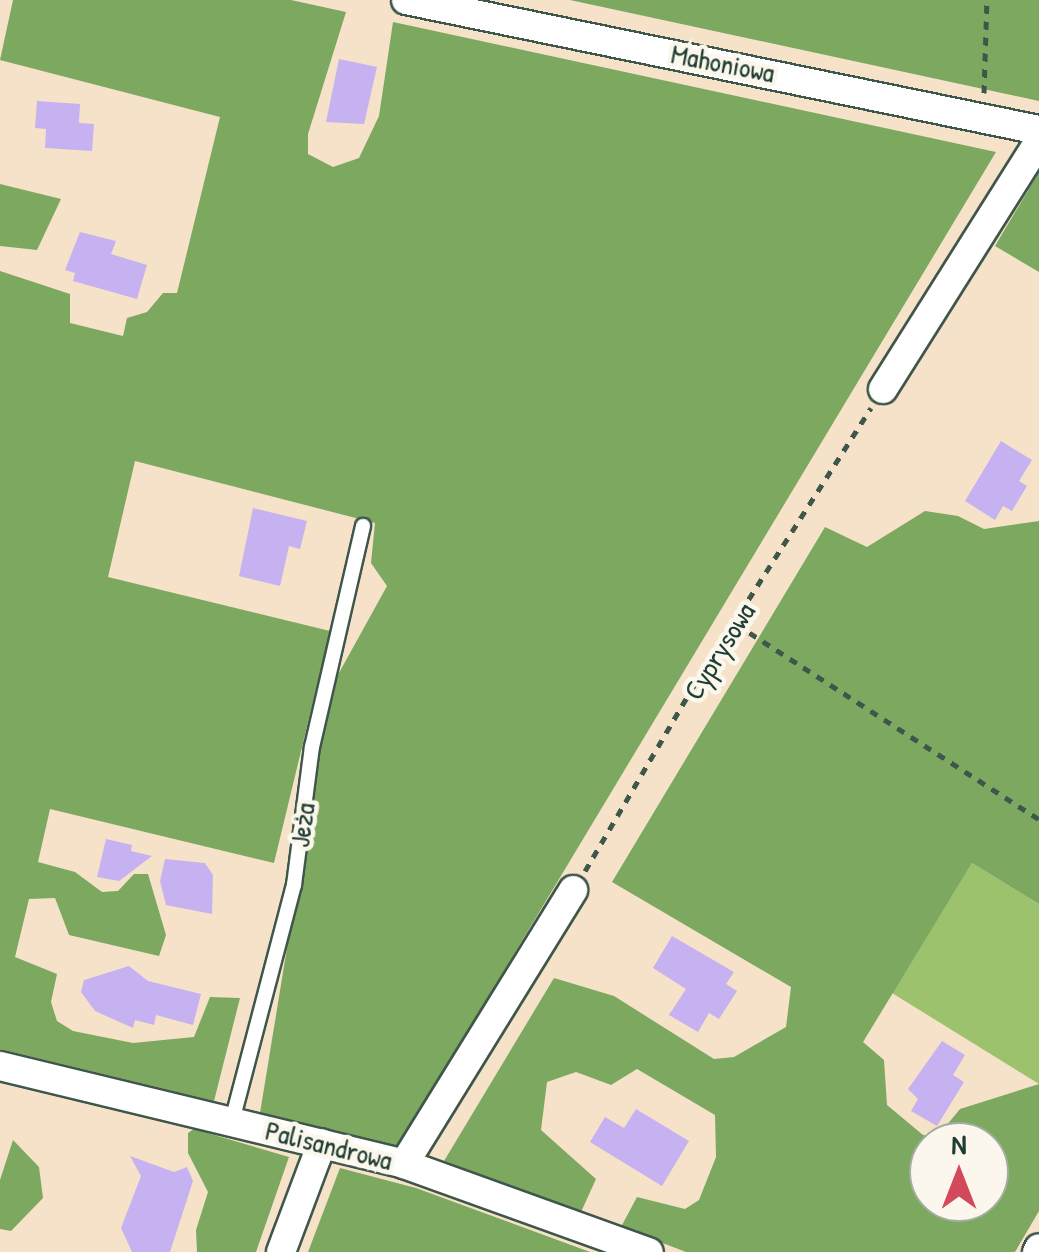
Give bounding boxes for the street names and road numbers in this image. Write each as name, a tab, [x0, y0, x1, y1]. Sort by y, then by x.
street label: Mahoniowa	[668, 37, 778, 89]
street label: Cyprysowa	[676, 596, 762, 706]
street label: Jeża	[282, 801, 322, 849]
street label: Palisandrowa	[262, 1113, 396, 1177]

